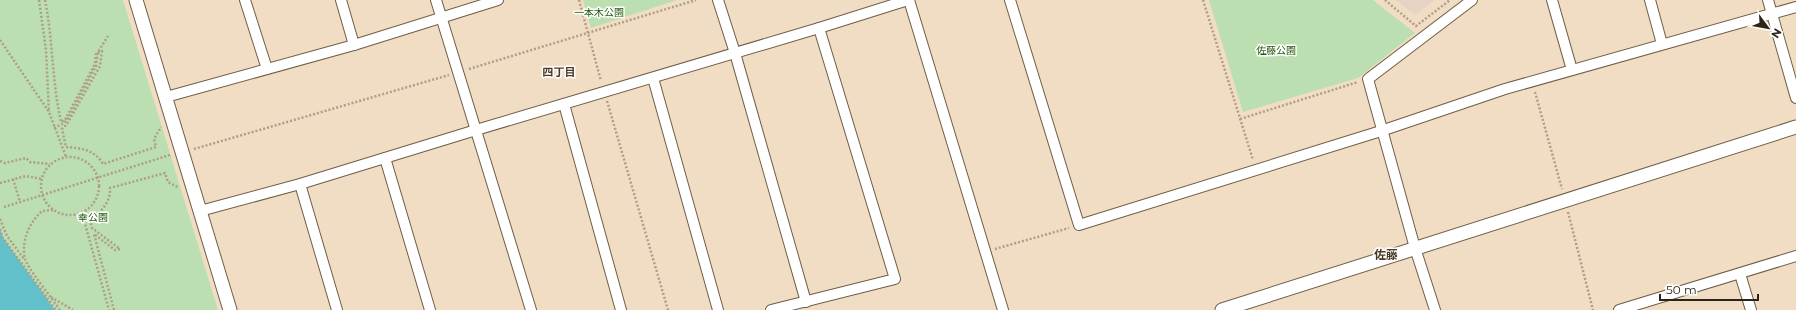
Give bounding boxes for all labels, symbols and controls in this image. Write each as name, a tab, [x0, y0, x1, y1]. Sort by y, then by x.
park label: 一本木公園	[574, 6, 624, 19]
north arrow	[1748, 8, 1788, 48]
text: N	[1768, 26, 1785, 41]
park label: 佐藤公園	[1256, 44, 1296, 57]
district label: 四丁目	[543, 65, 576, 79]
park label: 幸公園	[78, 211, 108, 224]
district label: 佐藤	[1374, 247, 1398, 262]
scale bar	[1660, 276, 1758, 302]
text: 50 m	[1666, 282, 1697, 297]

